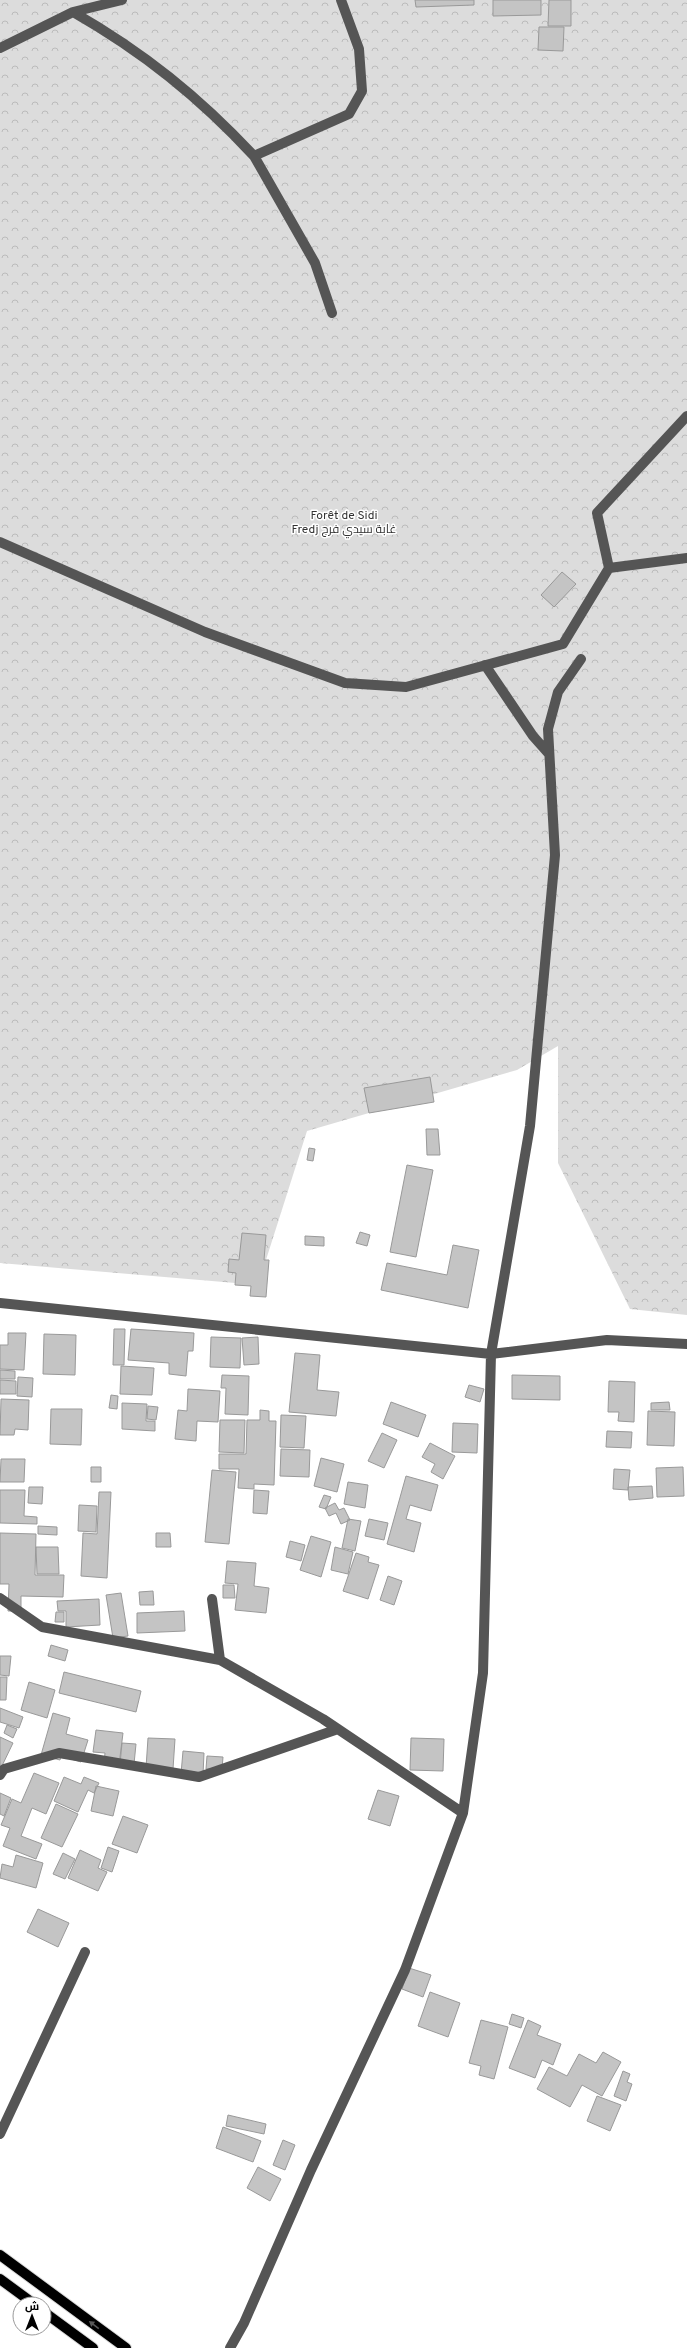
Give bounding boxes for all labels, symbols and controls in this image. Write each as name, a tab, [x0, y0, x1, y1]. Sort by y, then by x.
park label: Forêt de Sidi Fredj غابة سيدي فرج	[292, 508, 396, 539]
north arrow	[12, 2296, 52, 2336]
text: ش	[25, 2300, 39, 2314]
one-way arrow	[89, 2321, 100, 2329]

